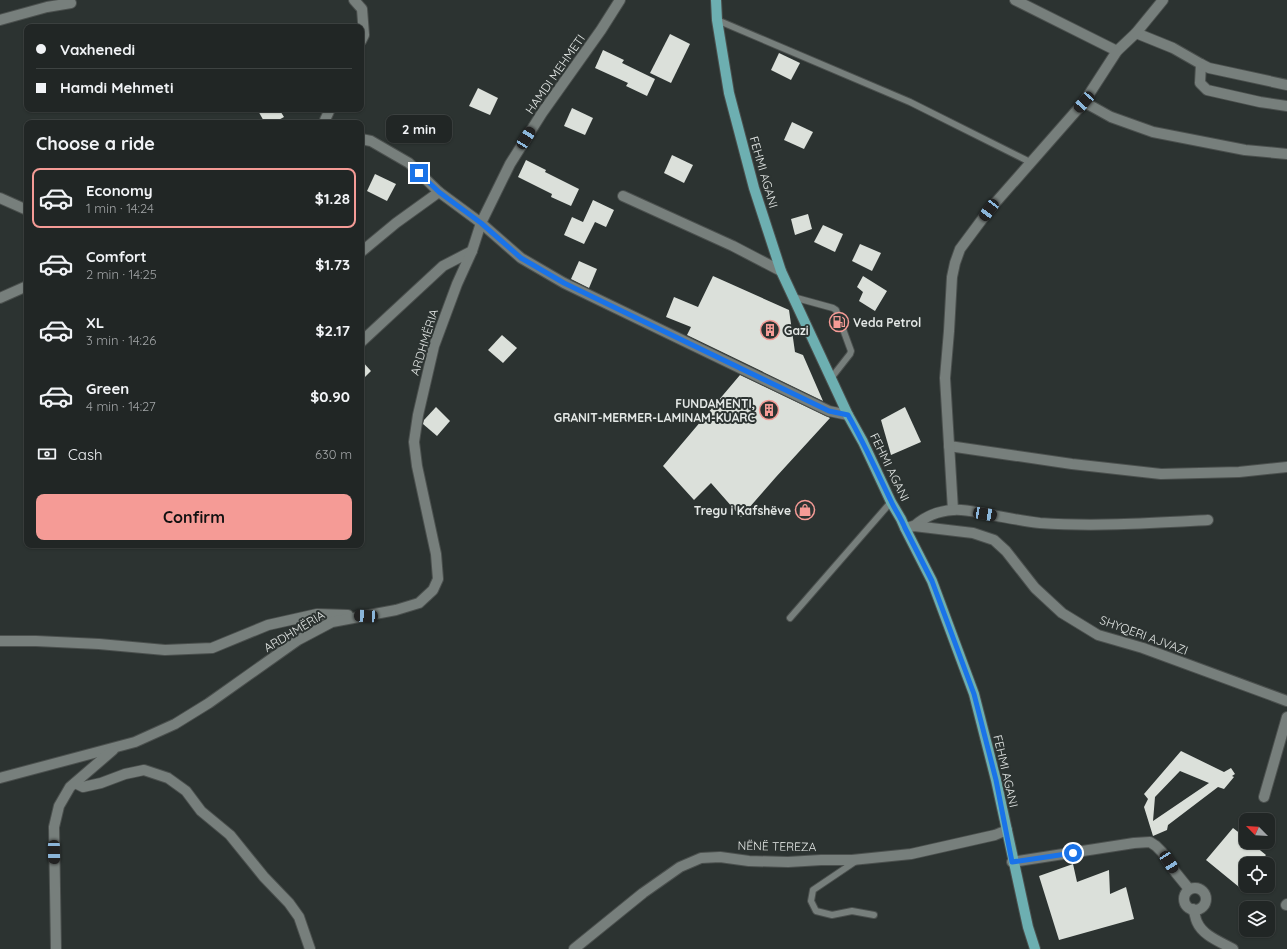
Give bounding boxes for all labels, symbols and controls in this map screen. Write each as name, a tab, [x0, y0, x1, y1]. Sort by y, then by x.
street label: HAMDI MEHMETI	[522, 31, 588, 117]
text: Vaxhenedi	[60, 40, 135, 59]
text: Hamdi Mehmeti	[60, 78, 173, 97]
car	[1072, 89, 1096, 115]
callout: 2 min	[386, 115, 452, 143]
text: 2 min	[402, 121, 436, 137]
car	[515, 125, 537, 151]
text: Choose a ride	[36, 132, 155, 155]
street label: FEHMI AGANI	[747, 134, 781, 210]
route end	[410, 164, 428, 182]
icon: car	[38, 180, 74, 216]
text: Economy	[86, 181, 153, 200]
text: $1.28	[315, 189, 350, 208]
car	[977, 197, 1001, 223]
text: 1 min · 14:24	[86, 200, 154, 216]
icon: car	[38, 246, 74, 282]
text: Comfort	[86, 247, 147, 266]
text: $1.73	[315, 255, 350, 274]
text: 2 min · 14:25	[86, 266, 157, 282]
street label: ARDHMËRIA	[407, 307, 441, 377]
fuel station icon: Veda Petrol	[828, 311, 850, 333]
icon: car	[38, 312, 74, 348]
text: XL	[86, 313, 104, 332]
place label: Veda Petrol	[853, 315, 921, 330]
building icon: Gazi	[759, 319, 781, 341]
text: $2.17	[315, 321, 350, 340]
place label: Gazi	[784, 323, 809, 338]
text: 3 min · 14:26	[86, 332, 156, 348]
icon: car	[38, 378, 74, 414]
text: Green	[86, 379, 129, 398]
text: $0.90	[310, 387, 350, 406]
place label: FUNDAMENTI, GRANIT-MERMER-LAMINAM-KUARC	[554, 396, 755, 425]
text: 4 min · 14:27	[86, 398, 156, 414]
building icon: FUNDAMENTI, GRANIT-MERMER-LAMINAM-KUARC	[758, 399, 780, 421]
street label: FEHMI AGANI	[867, 430, 913, 504]
icon: cash	[36, 443, 58, 465]
text: Cash	[68, 445, 102, 464]
text: 630 m	[315, 446, 352, 462]
button: Confirm	[36, 494, 352, 540]
shop icon: Tregu i Kafshëve	[794, 499, 816, 521]
place label: Tregu i Kafshëve	[694, 503, 791, 518]
car	[972, 506, 998, 522]
street label: ARDHMËRIA	[261, 607, 327, 655]
car	[354, 609, 378, 623]
street label: SHYQERI AJVAZI	[1098, 612, 1190, 658]
street label: FEHMI AGANI	[990, 733, 1022, 809]
north arrow	[1239, 813, 1275, 849]
map controls	[1239, 813, 1275, 937]
street label: NËNË TEREZA	[737, 838, 817, 854]
car	[48, 840, 60, 864]
route start	[1064, 844, 1082, 862]
car	[1157, 849, 1181, 875]
button: locate	[1239, 857, 1275, 893]
button: layers	[1239, 901, 1275, 937]

